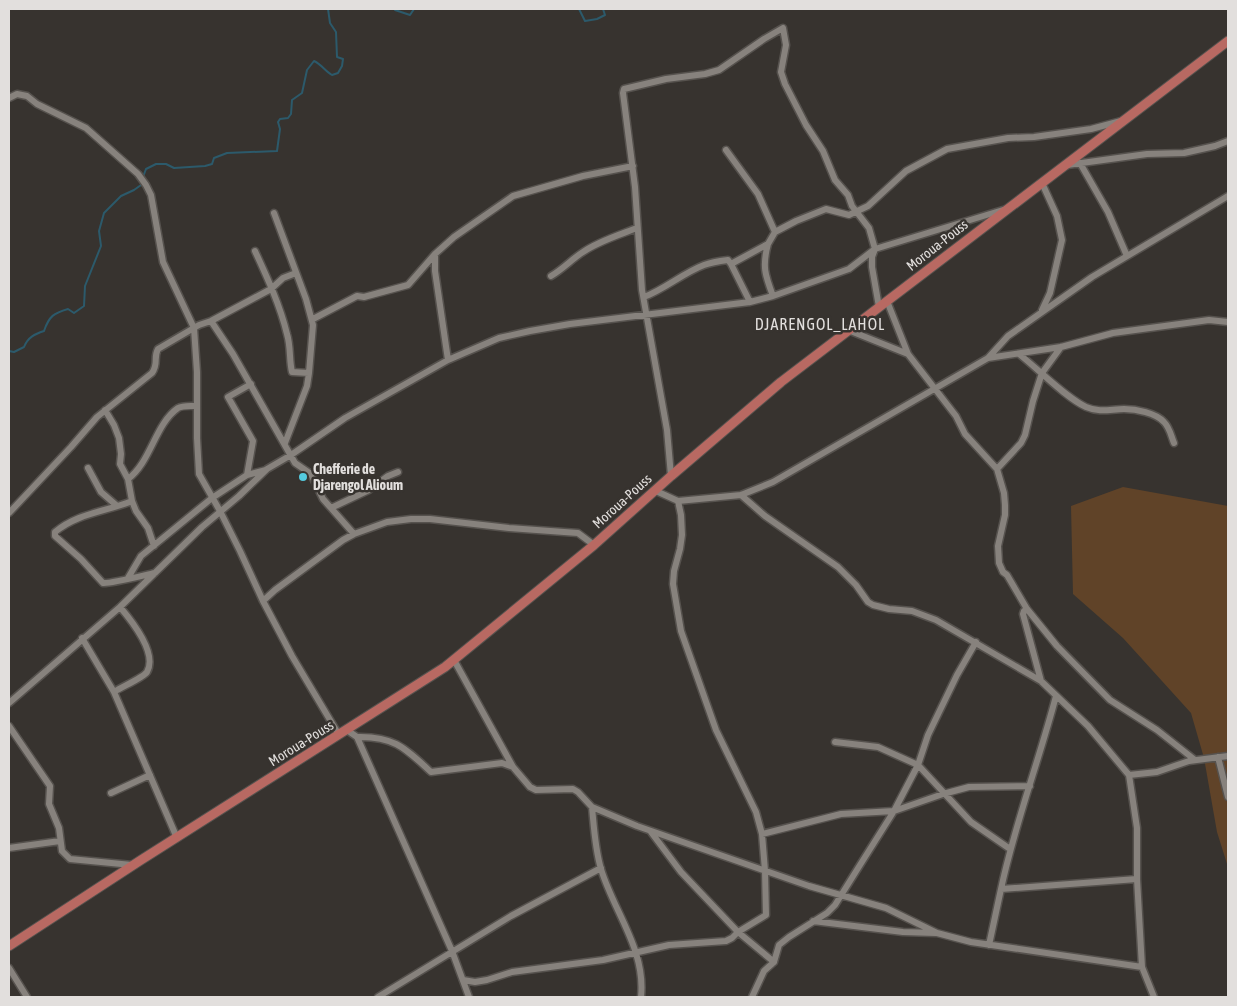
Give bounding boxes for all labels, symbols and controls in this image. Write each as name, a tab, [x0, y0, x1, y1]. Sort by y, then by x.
street label: Moroua-Pouss	[903, 216, 971, 274]
district label: DJARENGOL_LAHOL	[755, 315, 885, 333]
place label: Chefferie de Djarengol Alioum	[313, 461, 403, 493]
street label: Moroua-Pouss	[589, 470, 655, 531]
marker: Chefferie de Djarengol Alioum	[297, 471, 309, 483]
street label: Moroua-Pouss	[266, 717, 336, 769]

